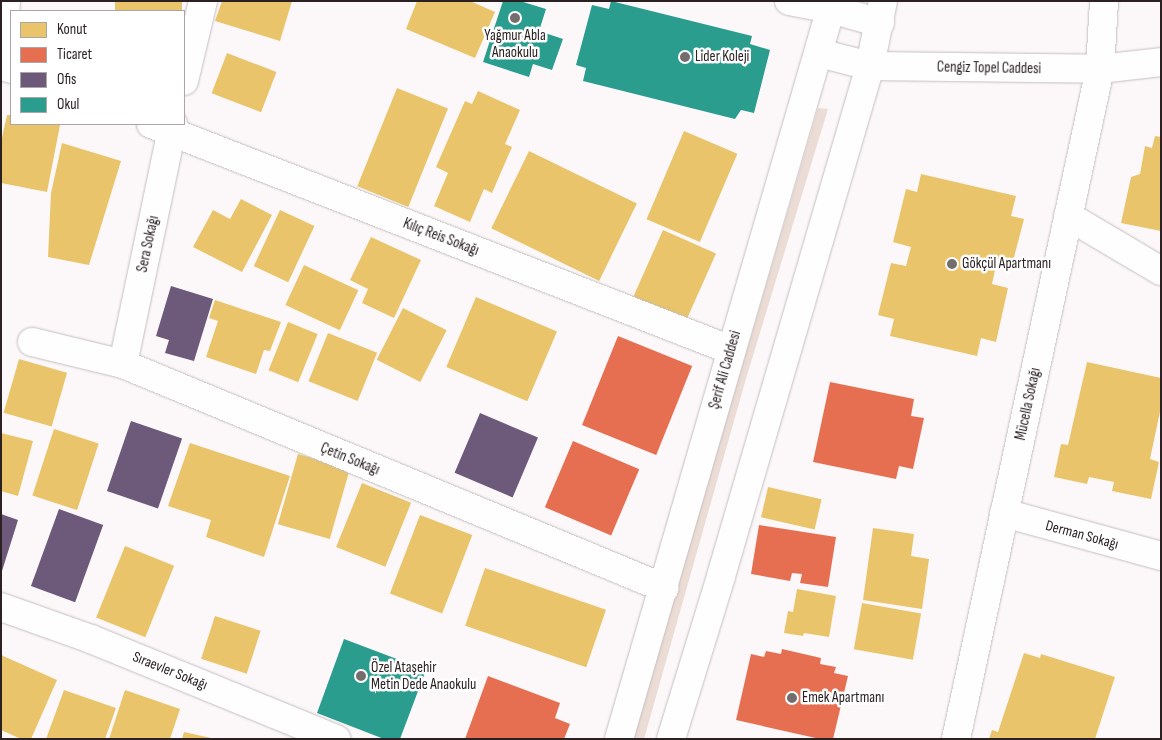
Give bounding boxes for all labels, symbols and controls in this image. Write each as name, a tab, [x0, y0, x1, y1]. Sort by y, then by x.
legend	[10, 10, 185, 125]
marker: Yağmur Abla Anaokulu	[509, 12, 521, 24]
text: Konut	[57, 20, 87, 39]
place label: Yağmur Abla Anaokulu	[484, 26, 546, 61]
text: Ticaret	[57, 45, 92, 64]
place label: Lider Koleji	[695, 48, 749, 66]
marker: Lider Koleji	[679, 51, 691, 63]
street label: Cengiz Topel Caddesi	[937, 58, 1041, 78]
text: Ofis	[57, 70, 76, 89]
text: Okul	[57, 95, 79, 114]
street label: Sera Sokağı	[133, 214, 163, 274]
street label: Kılıç Reis Sokağı	[401, 214, 481, 260]
place label: Gökçül Apartmanı	[962, 255, 1051, 273]
marker: Gökçül Apartmanı	[946, 258, 958, 270]
street label: Şerif Ali Caddesi	[705, 329, 745, 411]
street label: Mücella Sokağı	[1012, 366, 1044, 442]
street label: Çetin Sokağı	[318, 439, 382, 479]
street label: Derman Sokağı	[1044, 517, 1120, 553]
street label: Sıraevler Sokağı	[130, 648, 210, 694]
place label: Özel Ataşehir Metin Dede Anaokulu	[371, 658, 476, 693]
marker: Özel Ataşehir Metin Dede Anaokulu	[355, 670, 367, 682]
place label: Emek Apartmanı	[802, 689, 884, 707]
marker: Emek Apartmanı	[786, 692, 798, 704]

